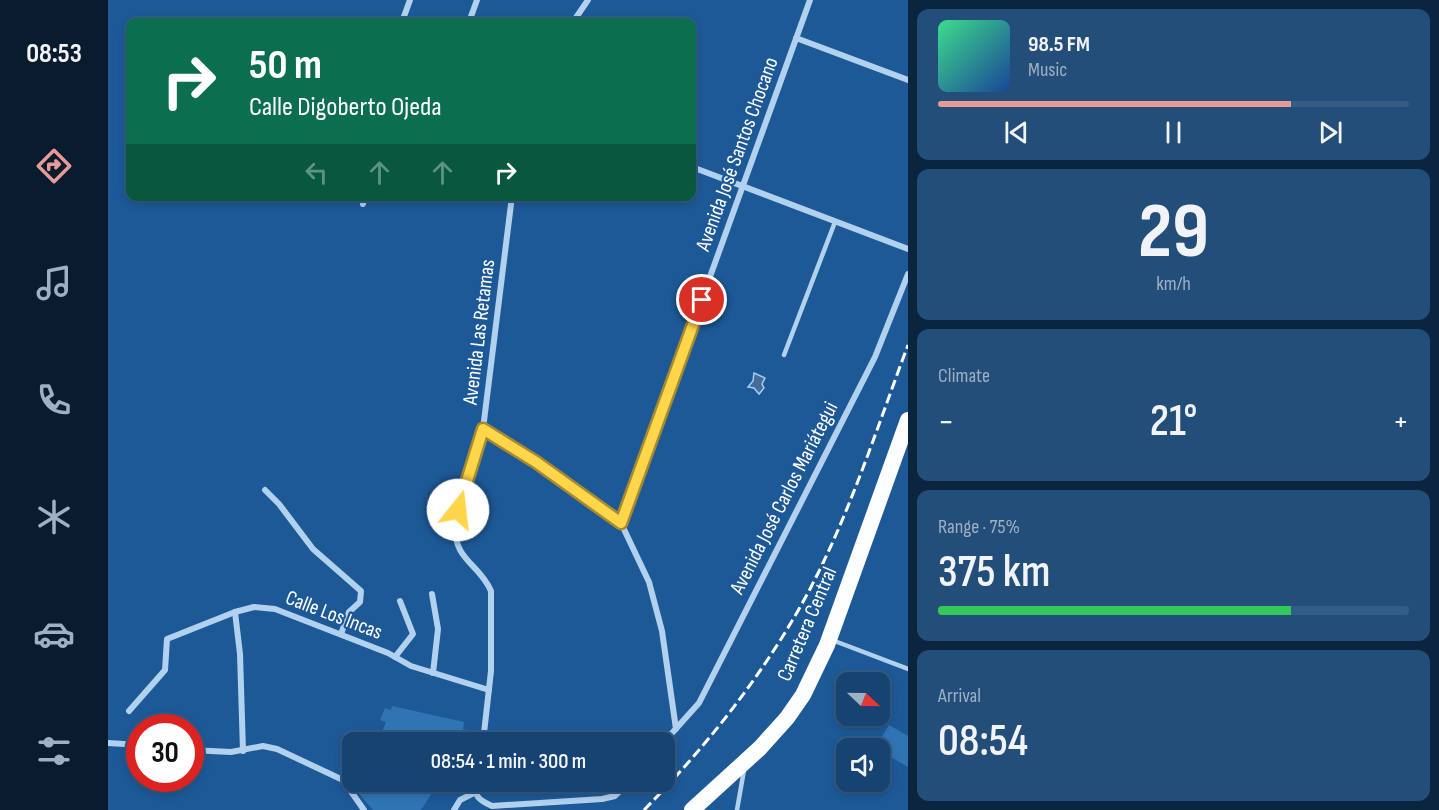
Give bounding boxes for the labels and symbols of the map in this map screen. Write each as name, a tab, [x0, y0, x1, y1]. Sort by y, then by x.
street label: Avenida José Santos Chocano	[690, 54, 784, 255]
street label: Avenida Las Retamas	[458, 258, 500, 407]
pin	[676, 274, 727, 325]
street label: Avenida José Carlos Mariátegui	[724, 398, 843, 599]
position arrow	[426, 478, 490, 542]
street label: Carretera Central	[772, 563, 842, 685]
street label: Calle Los Incas	[282, 585, 386, 645]
north arrow	[836, 672, 890, 726]
speed limit sign: 30	[126, 714, 204, 792]

